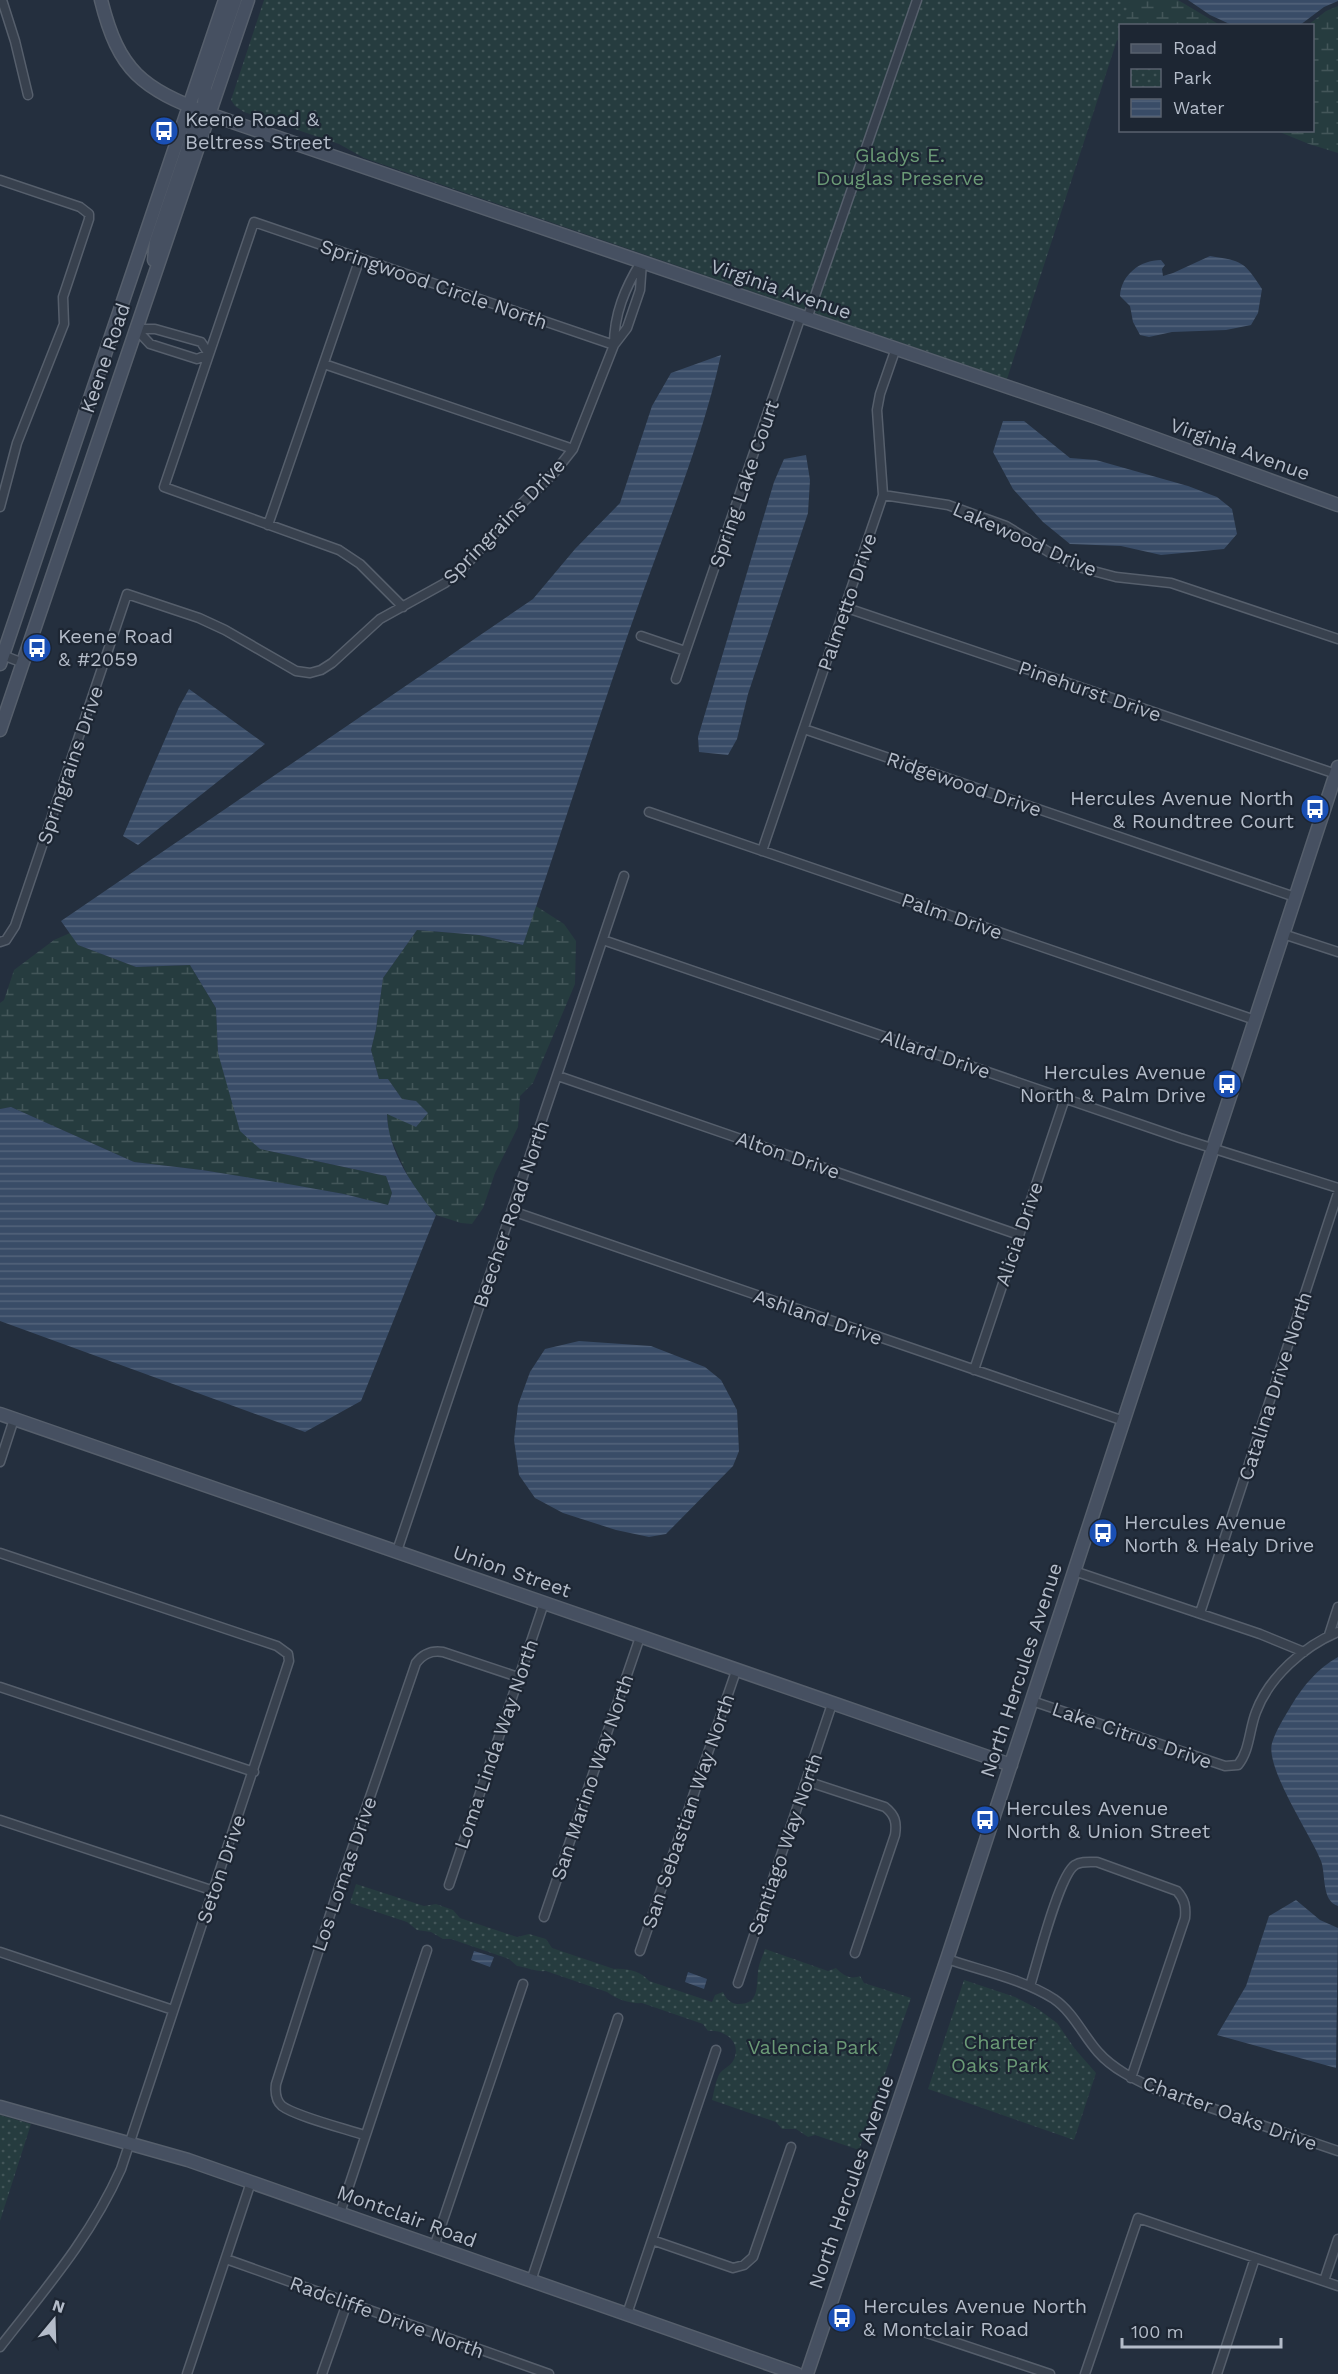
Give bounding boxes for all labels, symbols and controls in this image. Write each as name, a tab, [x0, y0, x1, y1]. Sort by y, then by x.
legend	[1119, 24, 1314, 132]
text: Road	[1173, 37, 1217, 58]
text: Park	[1173, 67, 1212, 88]
text: Water	[1173, 97, 1225, 118]
place label: Keene Road & Beltress Street	[185, 107, 332, 154]
bus stop icon: Keene Road & Beltress Street	[148, 115, 180, 147]
park label: Gladys E. Douglas Preserve	[816, 143, 984, 190]
street label: Springwood Circle North	[317, 234, 551, 334]
street label: Virginia Avenue	[707, 254, 855, 324]
street label: Keene Road	[75, 300, 135, 416]
street label: Spring Lake Court	[704, 397, 784, 571]
street label: Virginia Avenue	[1167, 413, 1313, 485]
street label: Springrains Drive	[438, 453, 570, 589]
street label: Lakewood Drive	[949, 497, 1101, 581]
street label: Palmetto Drive	[812, 530, 882, 674]
place label: Keene Road & #2059	[58, 624, 173, 671]
bus stop icon: Keene Road & #2059	[21, 632, 53, 664]
street label: Pinehurst Drive	[1015, 655, 1165, 727]
street label: Springrains Drive	[32, 683, 108, 847]
street label: Ridgewood Drive	[883, 746, 1045, 822]
place label: Hercules Avenue North & Roundtree Court	[1070, 786, 1295, 833]
bus stop icon: Hercules Avenue North & Roundtree Court	[1299, 793, 1331, 825]
street label: Palm Drive	[898, 888, 1006, 944]
street label: Allard Drive	[878, 1024, 994, 1084]
place label: Hercules Avenue North & Palm Drive	[1020, 1060, 1206, 1107]
bus stop icon: Hercules Avenue North & Palm Drive	[1211, 1068, 1243, 1100]
street label: Beecher Road North	[468, 1117, 554, 1311]
street label: Alton Drive	[733, 1126, 843, 1184]
street label: Alicia Drive	[990, 1179, 1048, 1289]
street label: Ashland Drive	[750, 1284, 886, 1350]
street label: Catalina Drive North	[1233, 1288, 1317, 1484]
place label: Hercules Avenue North & Healy Drive	[1124, 1510, 1314, 1557]
bus stop icon: Hercules Avenue North & Healy Drive	[1087, 1517, 1119, 1549]
street label: Union Street	[450, 1540, 575, 1603]
street label: North Hercules Avenue	[975, 1560, 1067, 1780]
street label: Loma Linda Way North	[449, 1636, 543, 1852]
street label: San Marino Way North	[545, 1671, 639, 1883]
street label: San Sebastian Way North	[637, 1691, 739, 1931]
street label: Lake Citrus Drive	[1049, 1696, 1215, 1774]
street label: Santiago Way North	[743, 1750, 827, 1938]
street label: Los Lomas Drive	[306, 1793, 382, 1955]
place label: Hercules Avenue North & Union Street	[1006, 1796, 1211, 1843]
bus stop icon: Hercules Avenue North & Union Street	[969, 1804, 1001, 1836]
street label: Seton Drive	[191, 1811, 251, 1927]
park label: Charter Oaks Park	[951, 2030, 1049, 2077]
park label: Valencia Park	[748, 2035, 878, 2059]
street label: Charter Oaks Drive	[1139, 2070, 1321, 2156]
street label: North Hercules Avenue	[803, 2072, 899, 2292]
street label: Montclair Road	[334, 2180, 480, 2252]
street label: Radcliffe Drive North	[287, 2271, 487, 2363]
north arrow	[24, 2290, 84, 2350]
place label: Hercules Avenue North & Montclair Road	[863, 2294, 1087, 2341]
text: N	[50, 2295, 67, 2317]
bus stop icon: Hercules Avenue North & Montclair Road	[826, 2302, 858, 2334]
scale bar	[1122, 2311, 1281, 2349]
text: 100 m	[1131, 2321, 1184, 2342]

